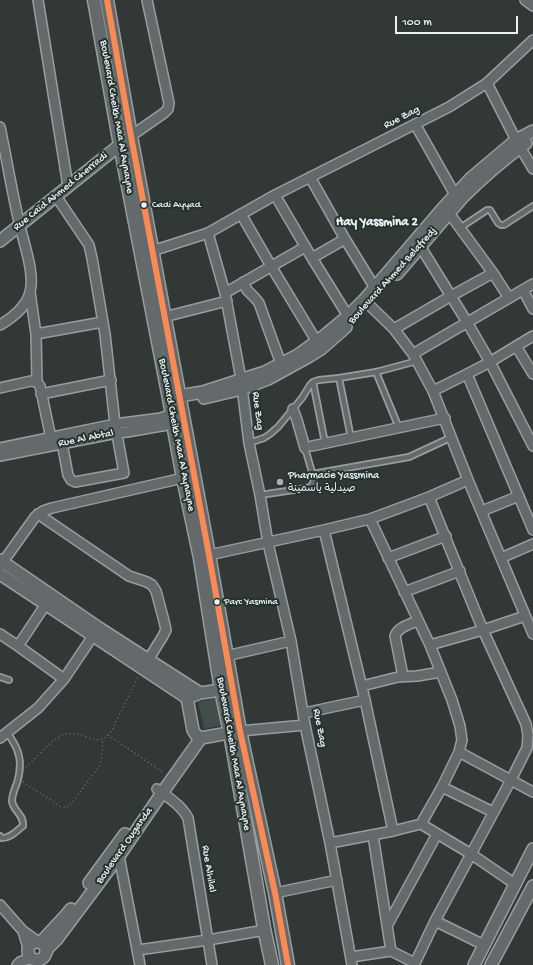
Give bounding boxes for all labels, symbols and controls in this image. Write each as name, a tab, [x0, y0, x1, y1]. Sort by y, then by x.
scale bar	[397, 8, 520, 34]
text: 100 m	[402, 16, 432, 30]
street label: Boulevard Cheikh Maa Al Aynayne	[96, 39, 136, 195]
street label: Rue Zag	[382, 103, 422, 133]
street label: Rue Caïd Ahmed Cherradi	[11, 150, 111, 234]
place label: Cadi Ayyad	[152, 199, 201, 211]
marker: Cadi Ayyad	[139, 200, 149, 210]
district label: Hay Yassmina 2	[336, 215, 418, 231]
street label: Boulevard Ahmed Belafredj	[346, 225, 440, 327]
street label: Boulevard Cheikh Maa Al Aynayne	[155, 357, 197, 513]
street label: Rue Zag	[248, 391, 266, 431]
street label: Rue Al Abtal	[57, 427, 115, 451]
place label: Pharmacie Yassmina صيدلية ياسمينة	[288, 469, 379, 495]
marker: Pharmacie Yassmina صيدلية ياسمينة	[275, 477, 285, 487]
place label: Parc Yasmina	[224, 596, 278, 608]
marker: Parc Yasmina	[212, 597, 222, 607]
street label: Boulevard Cheikh Maa Al Aynayne	[213, 676, 253, 832]
street label: Rue Zag	[309, 708, 329, 748]
street label: Boulevard Ouganda	[94, 805, 156, 887]
street label: Rue Alhilal	[198, 845, 218, 893]

